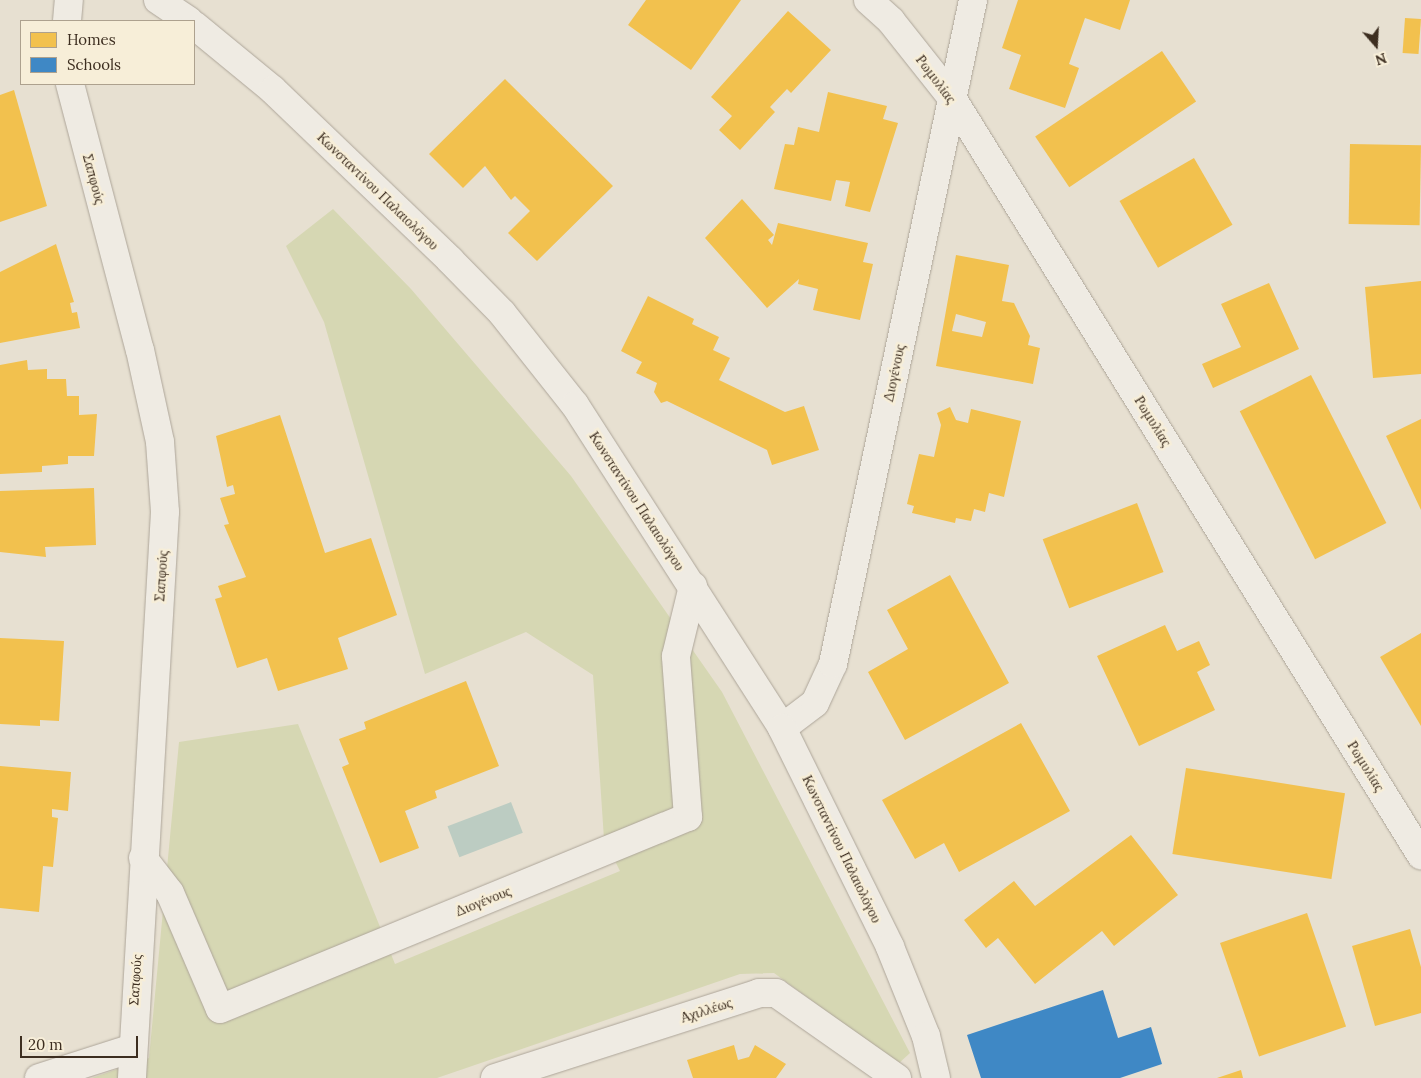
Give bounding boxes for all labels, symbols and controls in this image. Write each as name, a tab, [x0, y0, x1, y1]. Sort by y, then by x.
legend	[20, 20, 195, 85]
north arrow	[1351, 20, 1401, 70]
text: Homes	[67, 30, 116, 49]
text: N	[1373, 49, 1389, 69]
street label: Ρωμυλίας	[912, 52, 960, 106]
text: Schools	[67, 55, 121, 74]
street label: Κωνσταντίνου Παλαιολόγου	[314, 129, 442, 253]
street label: Σαπφούς	[79, 152, 109, 206]
street label: Διογένους	[880, 343, 908, 403]
street label: Ρωμυλίας	[1131, 393, 1175, 449]
street label: Κωνσταντίνου Παλαιολόγου	[586, 428, 688, 574]
street label: Σαπφούς	[151, 550, 171, 602]
street label: Ρωμυλίας	[1344, 738, 1388, 794]
street label: Κωνσταντίνου Παλαιολόγου	[799, 772, 885, 926]
street label: Διογένους	[453, 882, 513, 920]
street label: Σαπφούς	[125, 954, 145, 1006]
street label: Αχιλλέως	[678, 994, 734, 1026]
scale bar	[22, 1026, 140, 1058]
text: 20 m	[28, 1035, 63, 1054]

